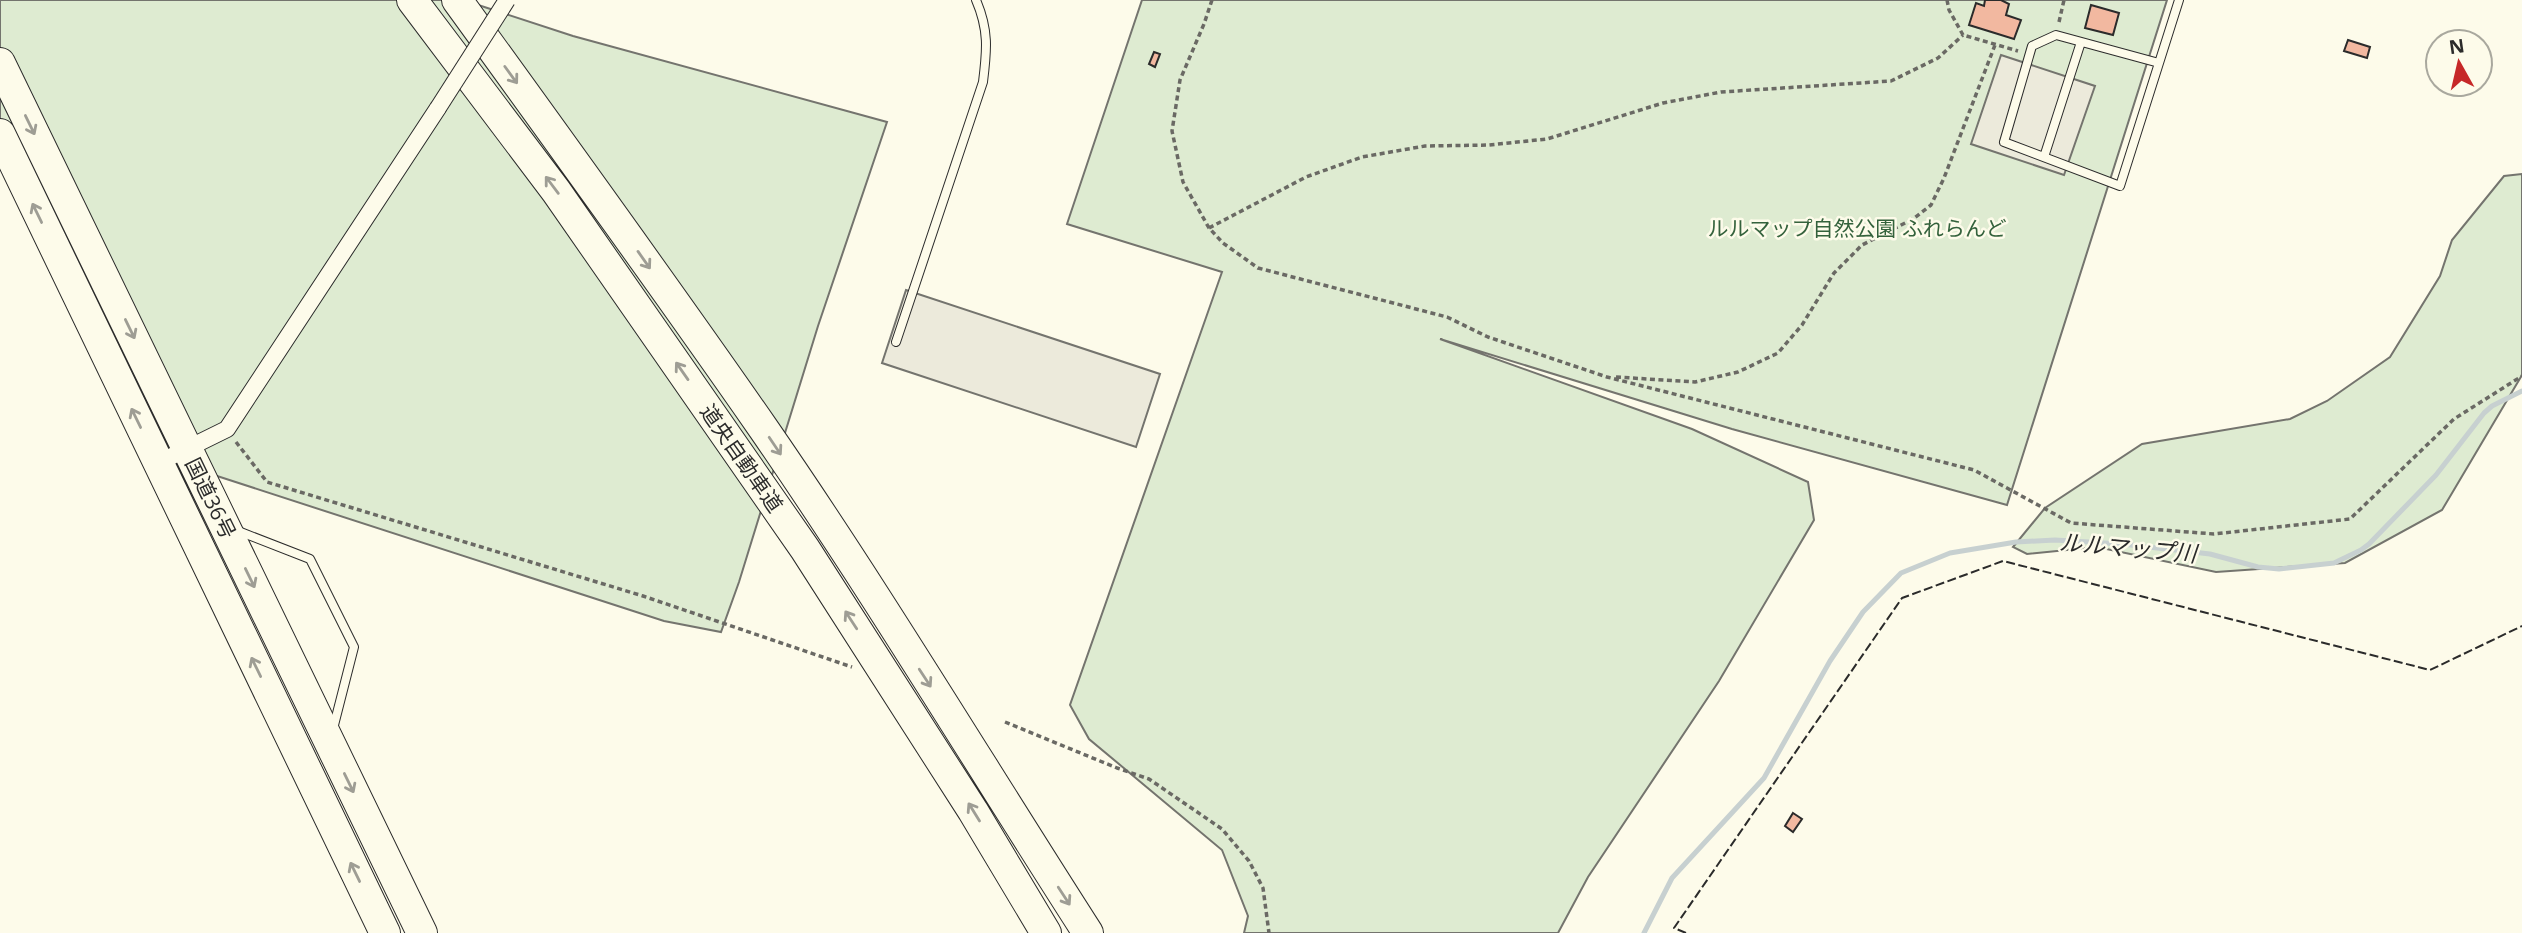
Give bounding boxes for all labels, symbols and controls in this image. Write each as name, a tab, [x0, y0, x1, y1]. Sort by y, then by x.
north arrow	[2424, 28, 2494, 98]
text: N	[2447, 32, 2466, 60]
one-way arrow	[504, 65, 519, 84]
one-way arrow	[24, 114, 37, 135]
one-way arrow	[544, 176, 559, 195]
one-way arrow	[30, 203, 44, 224]
park label: ルルマップ自然公園 ふれらんど	[1708, 214, 2006, 242]
one-way arrow	[637, 250, 651, 269]
one-way arrow	[123, 318, 137, 339]
one-way arrow	[675, 362, 689, 382]
street label: 道央自動車道	[694, 398, 790, 518]
one-way arrow	[129, 408, 142, 429]
one-way arrow	[768, 436, 782, 455]
street label: 国道36号	[179, 453, 243, 543]
water label: ルルマップ川	[2058, 525, 2201, 569]
one-way arrow	[244, 567, 258, 588]
one-way arrow	[844, 611, 858, 631]
one-way arrow	[249, 657, 262, 678]
one-way arrow	[919, 667, 933, 687]
one-way arrow	[343, 772, 356, 793]
one-way arrow	[966, 803, 981, 822]
one-way arrow	[348, 862, 361, 883]
one-way arrow	[1058, 885, 1072, 905]

